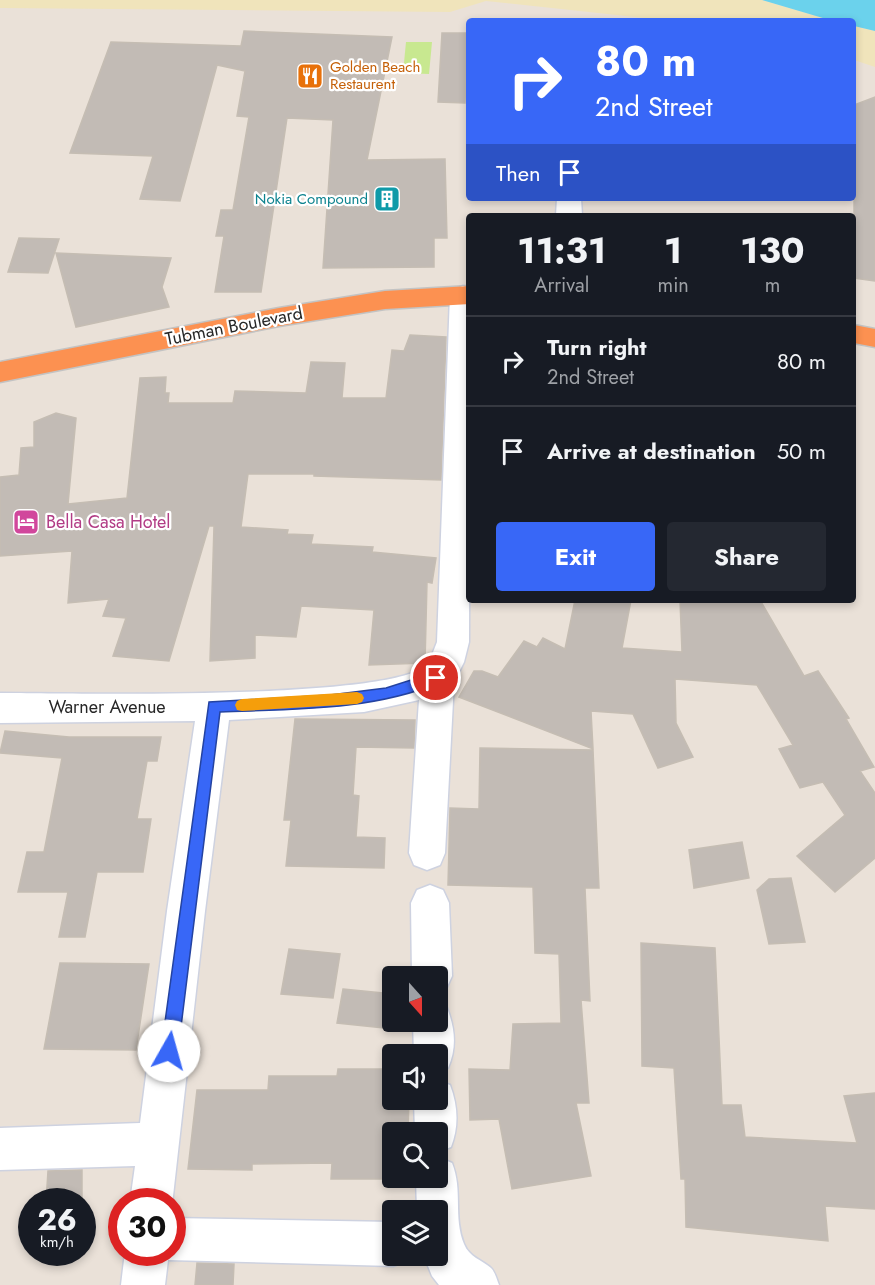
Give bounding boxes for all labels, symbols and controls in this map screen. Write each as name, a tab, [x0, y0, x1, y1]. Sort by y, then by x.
text: 80 m	[595, 31, 696, 92]
icon: right	[496, 42, 574, 120]
place label: Golden Beach Restaurent	[330, 56, 420, 95]
restaurant icon: Golden Beach Restaurent	[295, 61, 325, 91]
text: 2nd Street	[595, 87, 712, 126]
icon: arrive	[553, 156, 586, 189]
text: Then	[496, 157, 541, 189]
building icon: Nokia Compound	[372, 184, 402, 214]
place label: Nokia Compound	[255, 188, 368, 210]
text: 11:31	[517, 224, 606, 276]
text: 1	[664, 224, 682, 276]
text: 130	[740, 224, 805, 276]
text: Arrival	[534, 271, 589, 300]
text: min	[658, 271, 689, 300]
text: m	[765, 271, 780, 300]
street label: Tubman Boulevard	[163, 300, 305, 352]
text: Turn right	[547, 331, 647, 363]
icon: right	[496, 345, 529, 378]
text: 80 m	[777, 345, 826, 377]
text: 2nd Street	[547, 363, 634, 392]
icon: arrive	[496, 435, 529, 468]
text: Arrive at destination	[547, 435, 756, 467]
text: 50 m	[777, 435, 826, 467]
hotel icon: Bella Casa Hotel	[11, 507, 41, 537]
place label: Bella Casa Hotel	[46, 509, 170, 535]
button: Exit	[496, 522, 655, 591]
button: Share	[667, 522, 826, 591]
pin	[410, 652, 461, 703]
icon: arrive	[419, 661, 452, 694]
street label: Warner Avenue	[48, 694, 166, 720]
north arrow	[382, 966, 448, 1032]
map controls	[382, 966, 448, 1266]
position arrow	[137, 1019, 201, 1083]
button: sound	[382, 1044, 448, 1110]
button: search	[382, 1122, 448, 1188]
speed limit sign: 30	[108, 1188, 186, 1266]
text: 26	[37, 1198, 77, 1241]
button: layers	[382, 1200, 448, 1266]
text: km/h	[40, 1231, 74, 1253]

